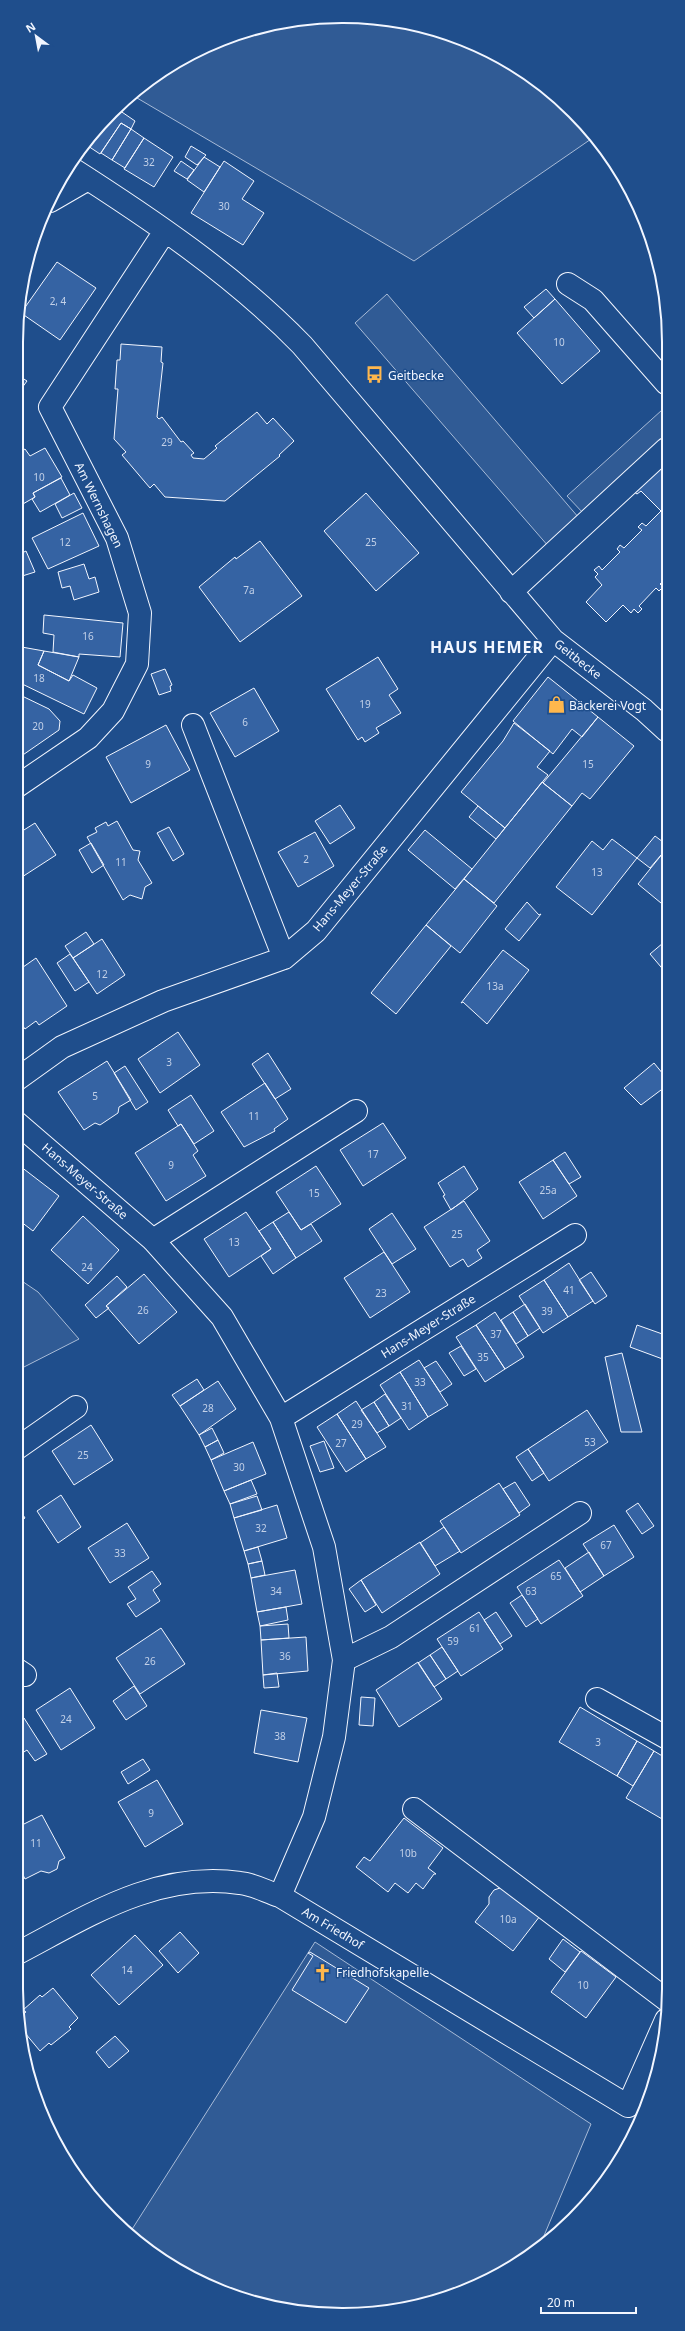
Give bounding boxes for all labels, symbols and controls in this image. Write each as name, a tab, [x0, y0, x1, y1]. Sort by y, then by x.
north arrow	[16, 16, 56, 56]
text: N	[23, 18, 38, 36]
house number: 32	[143, 155, 155, 169]
house number: 30	[218, 199, 230, 213]
house number: 2, 4	[50, 294, 67, 308]
house number: 10	[553, 335, 565, 349]
bus stop icon: Geitbecke	[365, 365, 385, 385]
place label: Geitbecke	[388, 367, 444, 384]
house number: 29	[161, 435, 173, 449]
street label: Am Wernshagen	[71, 459, 127, 551]
house number: 10	[33, 470, 45, 484]
house number: 12	[59, 535, 71, 549]
house number: 25	[365, 535, 377, 549]
house number: 7a	[243, 583, 255, 597]
house number: 16	[82, 629, 94, 643]
street label: Geitbecke	[551, 635, 605, 683]
district label: HAUS HEMER	[430, 636, 544, 658]
house number: 18	[33, 671, 45, 685]
shop icon: Bäckerei Vogt	[546, 695, 566, 715]
house number: 19	[359, 697, 371, 711]
place label: Bäckerei Vogt	[569, 697, 647, 714]
house number: 6	[242, 715, 248, 729]
house number: 20	[32, 719, 44, 733]
house number: 9	[145, 757, 151, 771]
house number: 15	[582, 757, 594, 771]
street label: Hans-Meyer-Straße	[309, 841, 392, 935]
house number: 2	[303, 852, 309, 866]
house number: 11	[115, 855, 127, 869]
house number: 13	[591, 865, 603, 879]
house number: 12	[96, 967, 108, 981]
house number: 13a	[486, 979, 504, 993]
house number: 3	[166, 1055, 172, 1069]
house number: 5	[92, 1089, 98, 1103]
house number: 11	[248, 1109, 260, 1123]
street label: Hans-Meyer-Straße	[38, 1139, 132, 1223]
house number: 17	[367, 1147, 379, 1161]
house number: 9	[168, 1158, 174, 1172]
house number: 25a	[539, 1183, 557, 1197]
house number: 15	[308, 1186, 320, 1200]
house number: 25	[451, 1227, 463, 1241]
house number: 13	[228, 1235, 240, 1249]
house number: 24	[81, 1260, 93, 1274]
house number: 41	[563, 1283, 575, 1297]
house number: 23	[375, 1286, 387, 1300]
street label: Hans-Meyer-Straße	[377, 1290, 479, 1362]
house number: 26	[137, 1303, 149, 1317]
house number: 39	[541, 1304, 553, 1318]
house number: 37	[490, 1327, 502, 1341]
house number: 35	[477, 1350, 489, 1364]
house number: 33	[414, 1375, 426, 1389]
house number: 31	[401, 1399, 413, 1413]
house number: 28	[202, 1401, 214, 1415]
house number: 29	[351, 1417, 363, 1431]
house number: 53	[584, 1435, 596, 1449]
house number: 27	[335, 1436, 347, 1450]
house number: 25	[77, 1448, 89, 1462]
house number: 30	[233, 1460, 245, 1474]
house number: 32	[255, 1521, 267, 1535]
house number: 67	[600, 1538, 612, 1552]
house number: 33	[114, 1546, 126, 1560]
house number: 65	[550, 1569, 562, 1583]
house number: 34	[270, 1584, 282, 1598]
house number: 63	[525, 1584, 537, 1598]
house number: 61	[469, 1621, 481, 1635]
house number: 59	[447, 1634, 459, 1648]
house number: 36	[279, 1649, 291, 1663]
house number: 26	[144, 1654, 156, 1668]
house number: 24	[60, 1712, 72, 1726]
house number: 38	[274, 1729, 286, 1743]
house number: 3	[595, 1735, 601, 1749]
house number: 9	[148, 1806, 154, 1820]
house number: 11	[30, 1836, 42, 1850]
house number: 10b	[399, 1846, 417, 1860]
street label: Am Friedhof	[299, 1903, 368, 1954]
house number: 10a	[499, 1912, 517, 1926]
church icon: Friedhofskapelle	[313, 1962, 333, 1982]
house number: 14	[121, 1963, 133, 1977]
place label: Friedhofskapelle	[336, 1964, 429, 1981]
house number: 10	[577, 1978, 589, 1992]
scale bar	[541, 2289, 636, 2315]
text: 20 m	[547, 2294, 575, 2311]

